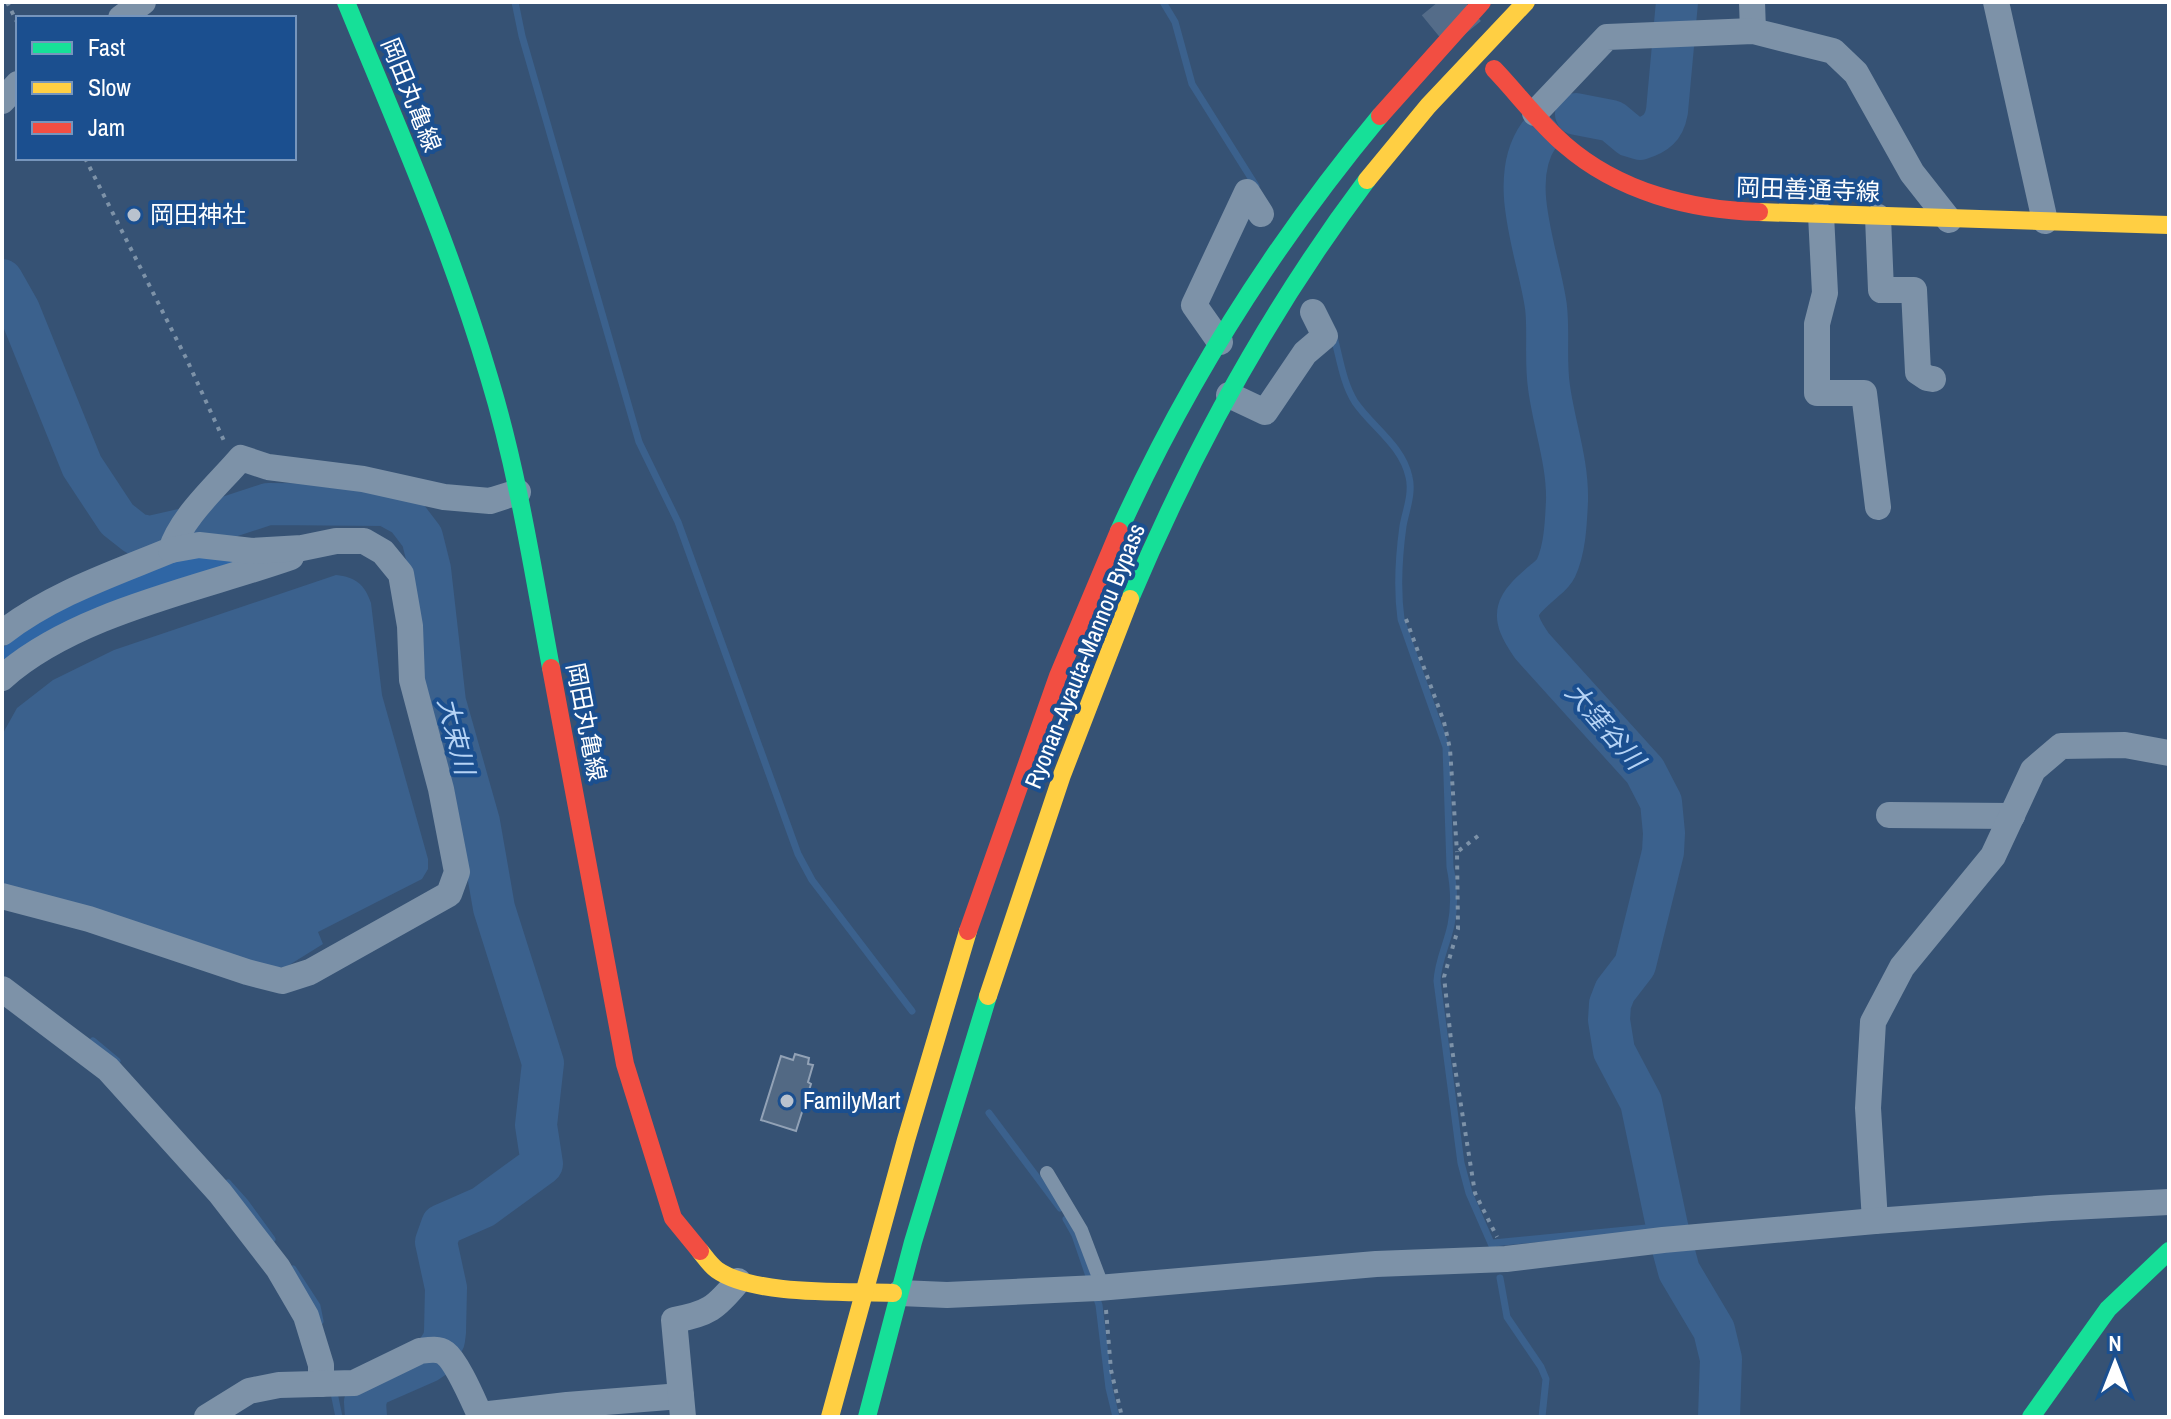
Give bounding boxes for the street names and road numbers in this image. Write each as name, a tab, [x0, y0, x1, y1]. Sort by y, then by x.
street label: 岡田丸亀線	[375, 33, 449, 156]
street label: 岡田善通寺線	[1736, 170, 1881, 208]
street label: Ryonan-Ayauta-Mannou Bypass	[1016, 518, 1152, 793]
street label: 岡田丸亀線	[560, 660, 614, 784]

